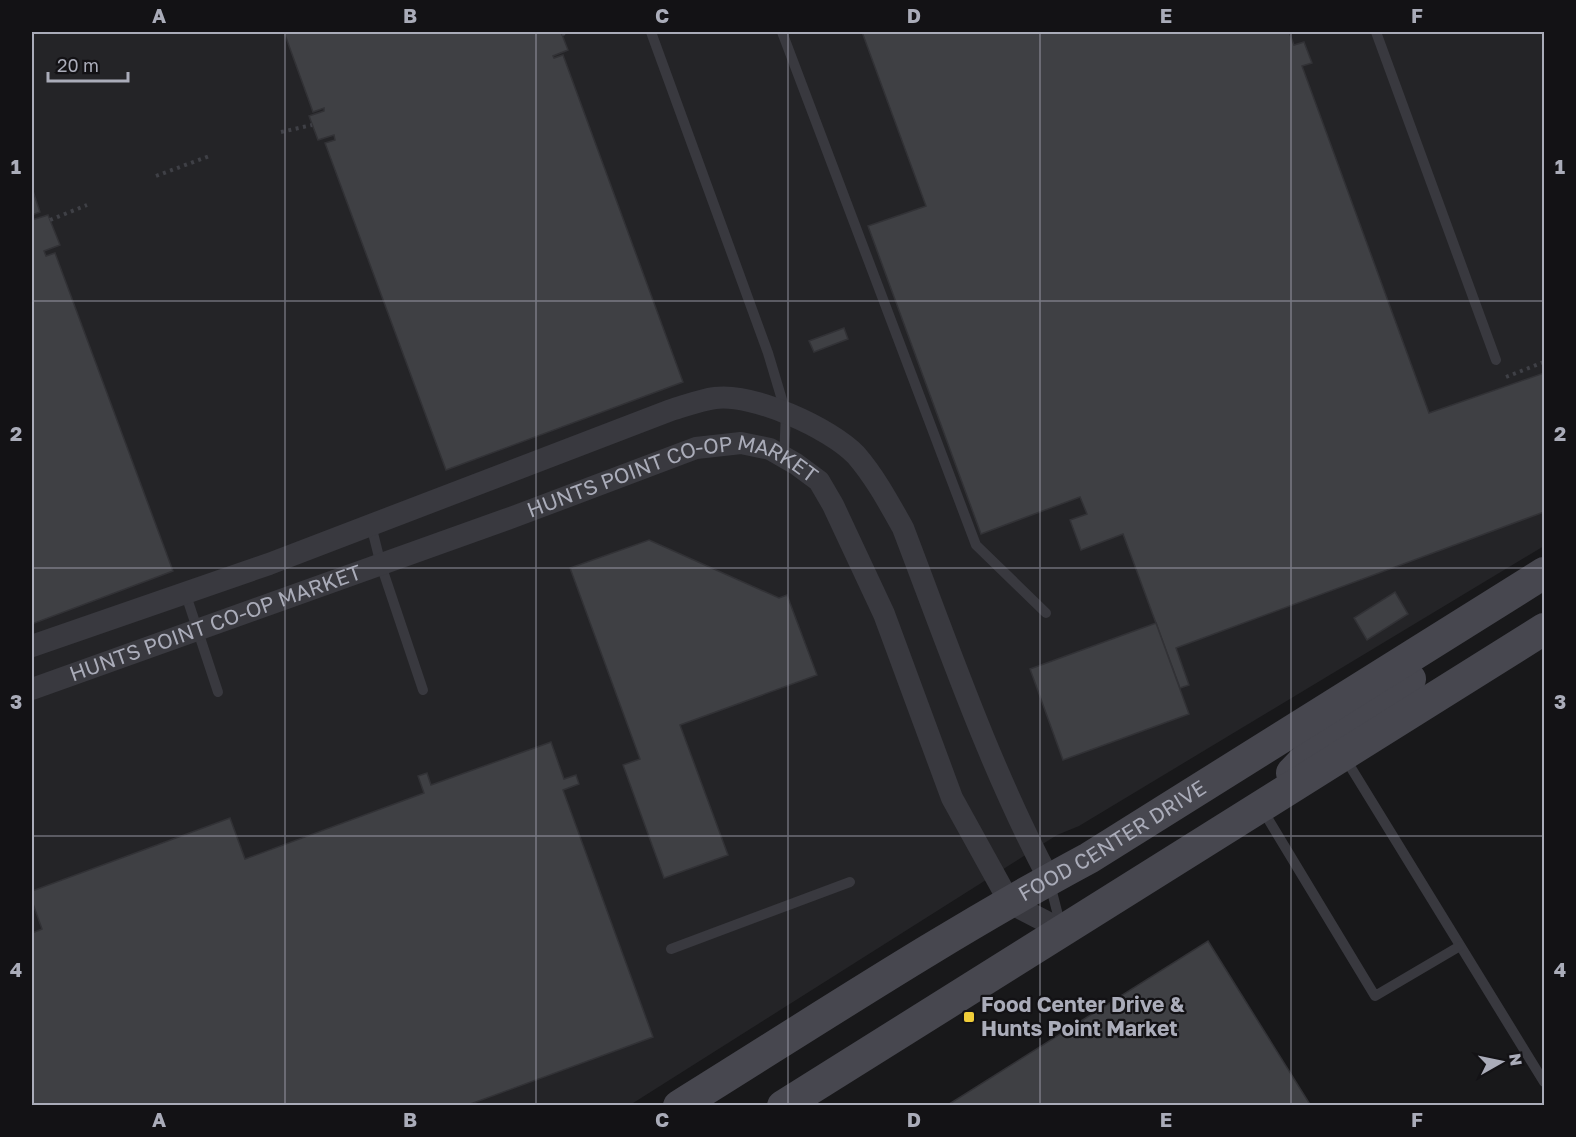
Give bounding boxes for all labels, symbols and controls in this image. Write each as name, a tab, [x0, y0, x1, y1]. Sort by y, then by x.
text: A	[152, 3, 166, 27]
text: B	[403, 3, 417, 27]
text: C	[655, 3, 669, 27]
text: D	[907, 3, 921, 27]
text: E	[1160, 3, 1172, 27]
text: F	[1411, 3, 1423, 27]
scale bar	[48, 45, 128, 83]
text: 20 m	[57, 54, 99, 76]
text: 1	[11, 154, 21, 178]
text: 1	[1555, 154, 1565, 178]
text: 2	[10, 421, 22, 445]
text: 2	[1554, 421, 1566, 445]
street label: HUNTS POINT CO-OP MARKET	[523, 429, 824, 523]
street label: HUNTS POINT CO-OP MARKET	[66, 558, 365, 687]
text: 3	[10, 689, 22, 713]
text: 3	[1554, 689, 1566, 713]
street label: FOOD CENTER DRIVE	[1013, 774, 1211, 906]
text: 4	[10, 957, 22, 981]
text: 4	[1554, 957, 1566, 981]
place label: Food Center Drive & Hunts Point Market	[981, 991, 1185, 1041]
marker: Food Center Drive & Hunts Point Market	[962, 1010, 976, 1024]
north arrow	[1471, 1032, 1531, 1092]
text: N	[1505, 1052, 1527, 1067]
text: A	[152, 1107, 166, 1131]
text: B	[403, 1107, 417, 1131]
text: C	[655, 1107, 669, 1131]
text: D	[907, 1107, 921, 1131]
text: E	[1160, 1107, 1172, 1131]
text: F	[1411, 1107, 1423, 1131]

